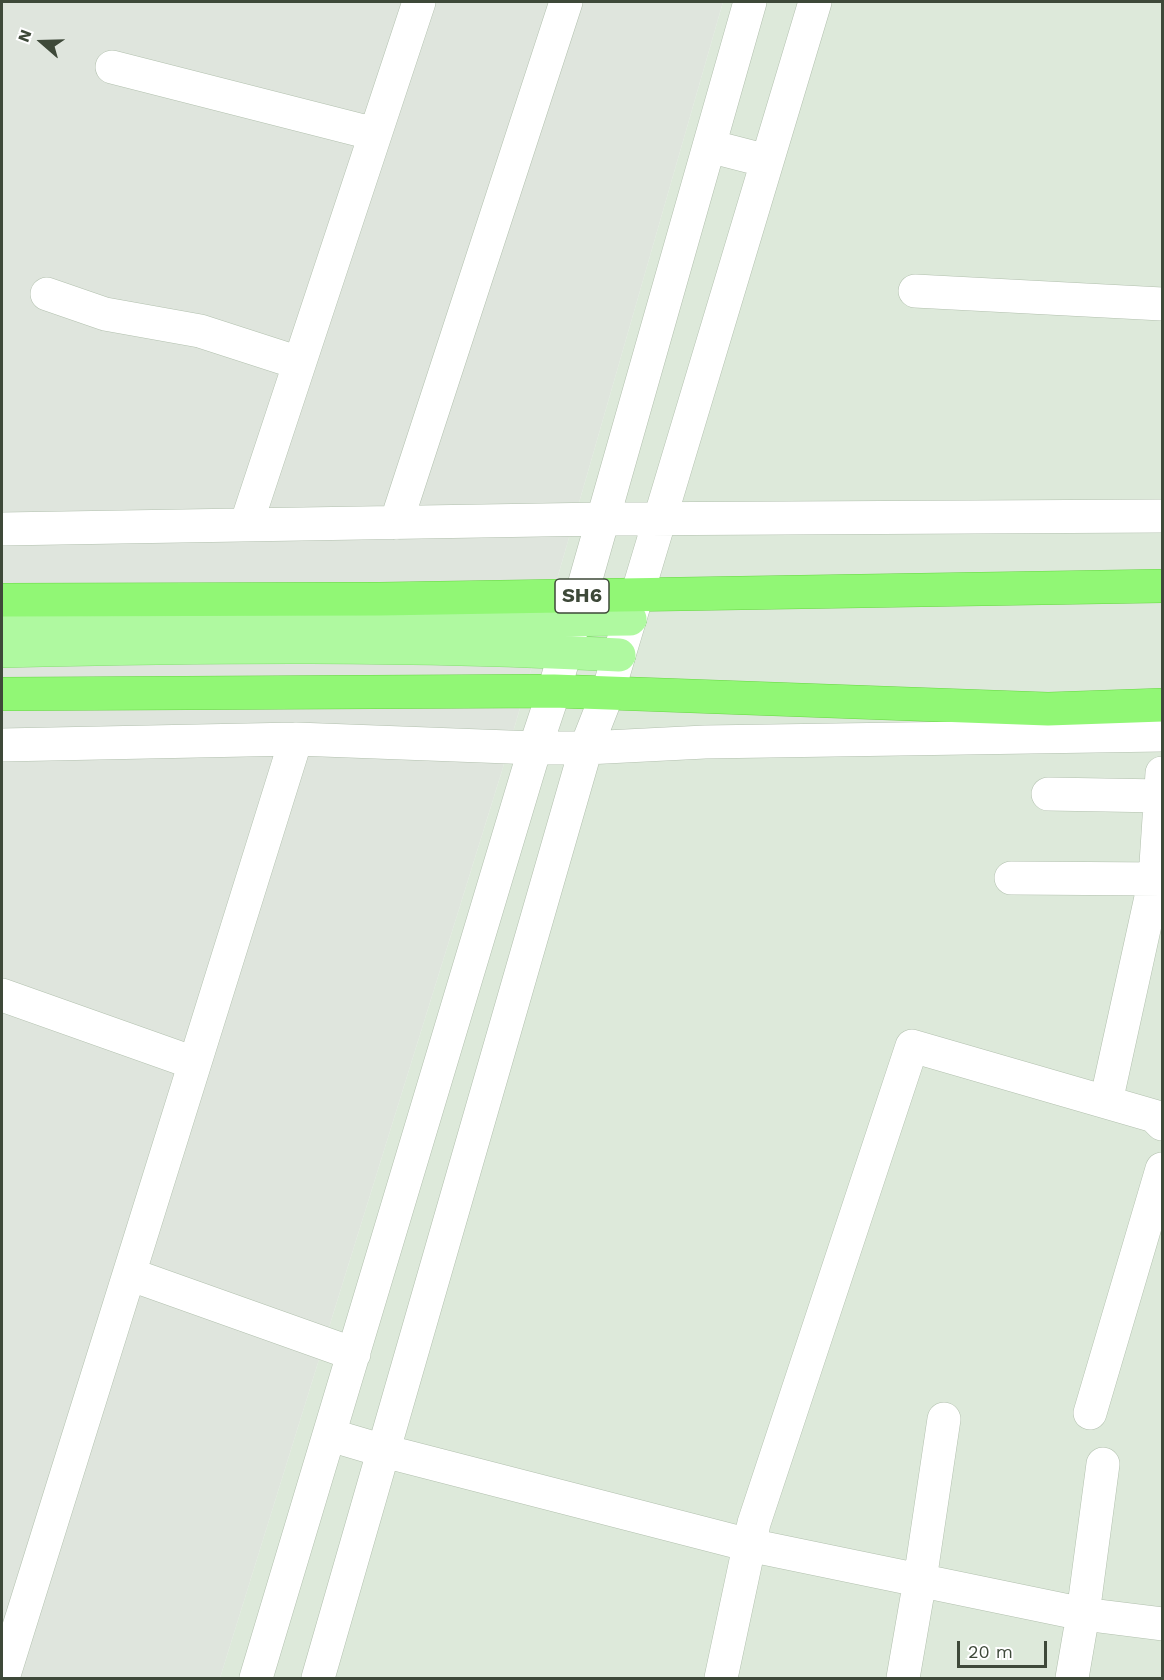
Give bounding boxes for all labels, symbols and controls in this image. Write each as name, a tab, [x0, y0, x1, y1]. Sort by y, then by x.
north arrow	[12, 12, 72, 72]
text: N	[14, 27, 36, 45]
road number: SH6	[555, 579, 609, 613]
scale bar	[960, 1629, 1050, 1667]
text: 20 m	[968, 1641, 1013, 1662]

